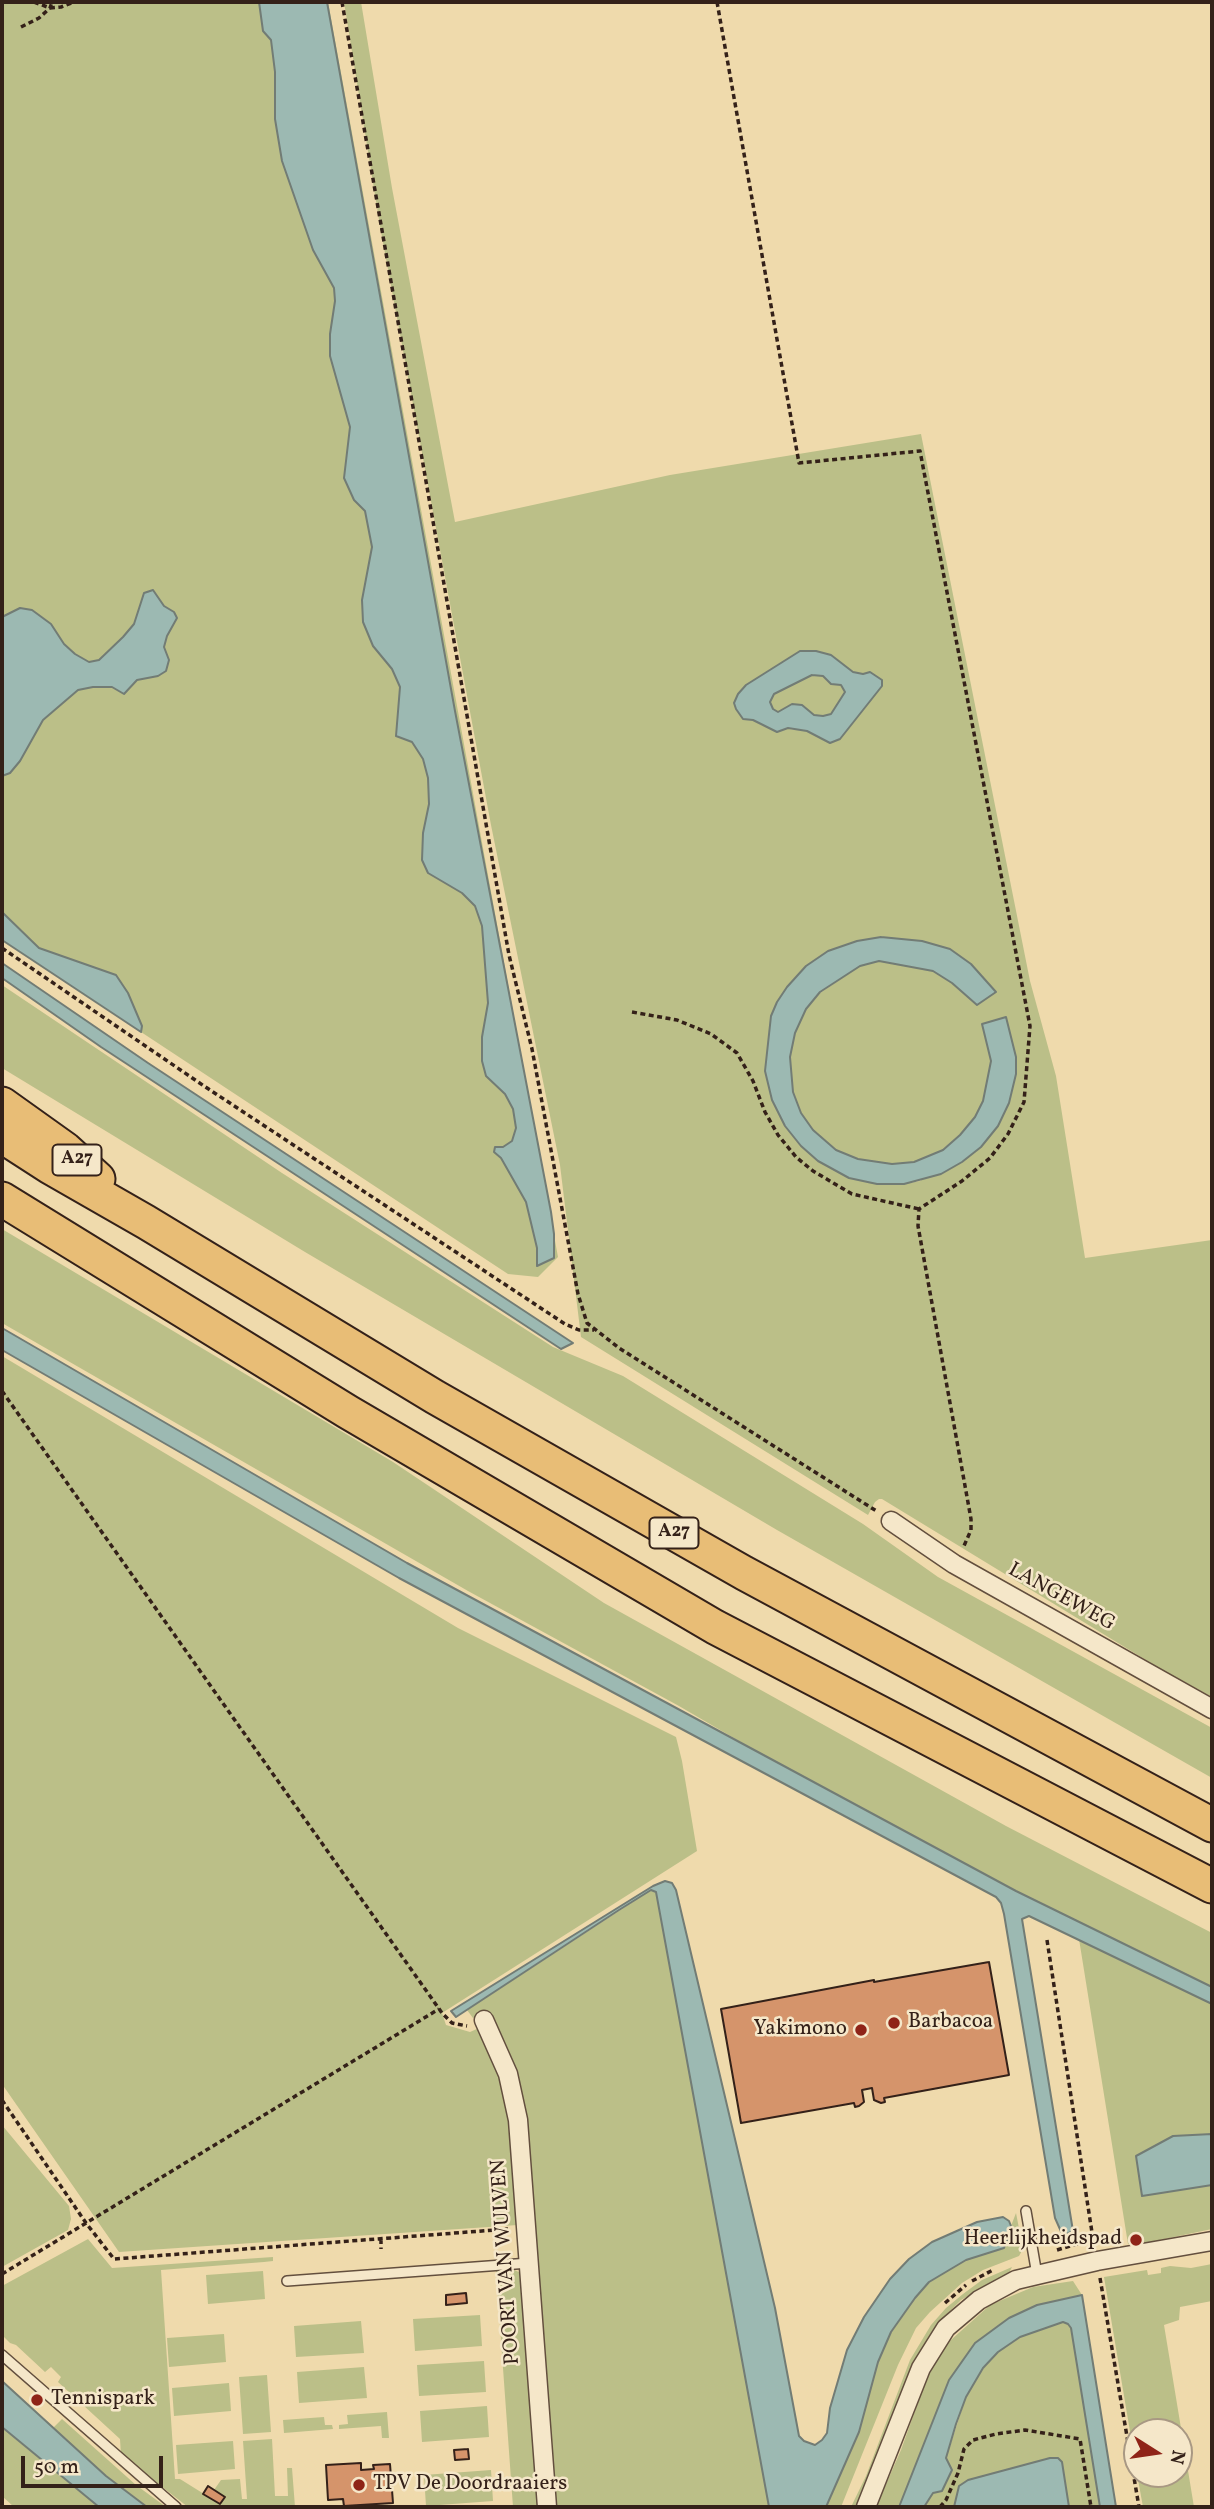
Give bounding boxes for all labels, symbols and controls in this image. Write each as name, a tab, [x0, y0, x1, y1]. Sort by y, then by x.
road number: A27	[52, 1144, 102, 1176]
road number: A27	[650, 1518, 698, 1548]
street label: LANGEWEG	[1003, 1558, 1119, 1638]
place label: Barbacoa	[908, 2010, 993, 2036]
marker: Barbacoa	[886, 2015, 902, 2031]
place label: Yakimono	[753, 2017, 847, 2043]
marker: Yakimono	[853, 2022, 869, 2038]
street label: POORT VAN WULVEN	[487, 2158, 527, 2366]
place label: Heerlijkheidspad	[964, 2227, 1122, 2253]
marker: Heerlijkheidspad	[1128, 2232, 1144, 2248]
place label: Tennispark	[51, 2387, 155, 2413]
marker: Tennispark	[29, 2392, 45, 2408]
north arrow	[1123, 2418, 1193, 2488]
scale bar	[24, 2442, 166, 2486]
text: N	[1162, 2447, 1191, 2466]
text: 50 m	[34, 2453, 79, 2482]
place label: TPV De Doordraaiers	[373, 2472, 567, 2498]
marker: TPV De Doordraaiers	[351, 2477, 367, 2493]

